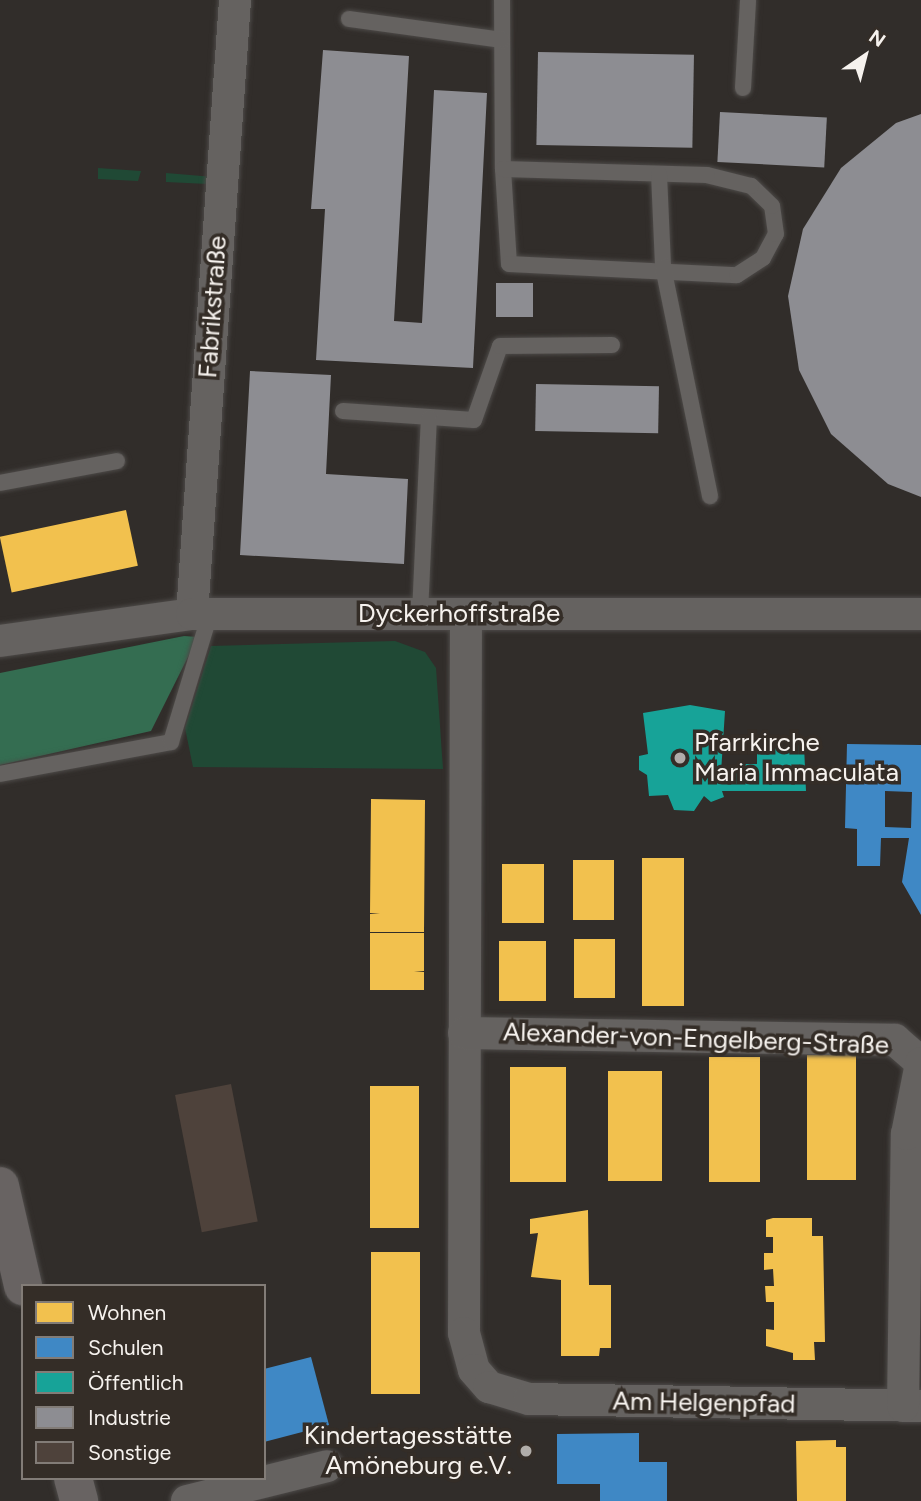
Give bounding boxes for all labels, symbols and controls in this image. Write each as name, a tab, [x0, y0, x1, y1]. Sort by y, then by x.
north arrow	[830, 21, 900, 91]
text: N	[865, 25, 890, 52]
street label: Fabrikstraße	[192, 235, 234, 379]
street label: Dyckerhoffstraße	[358, 598, 560, 630]
place label: Pfarrkirche Maria Immaculata	[694, 727, 899, 788]
marker: Pfarrkirche Maria Immaculata	[672, 750, 688, 766]
street label: Alexander-von-Engelberg-Straße	[502, 1017, 890, 1061]
legend	[21, 1284, 266, 1480]
text: Wohnen	[88, 1300, 166, 1325]
text: Schulen	[88, 1335, 164, 1360]
text: Öffentlich	[88, 1370, 183, 1395]
street label: Am Helgenpfad	[612, 1386, 796, 1420]
text: Industrie	[88, 1405, 171, 1430]
place label: Kindertagesstätte Amöneburg e.V.	[304, 1420, 512, 1482]
text: Sonstige	[88, 1440, 171, 1465]
marker: Kindertagesstätte Amöneburg e.V.	[518, 1443, 534, 1459]

